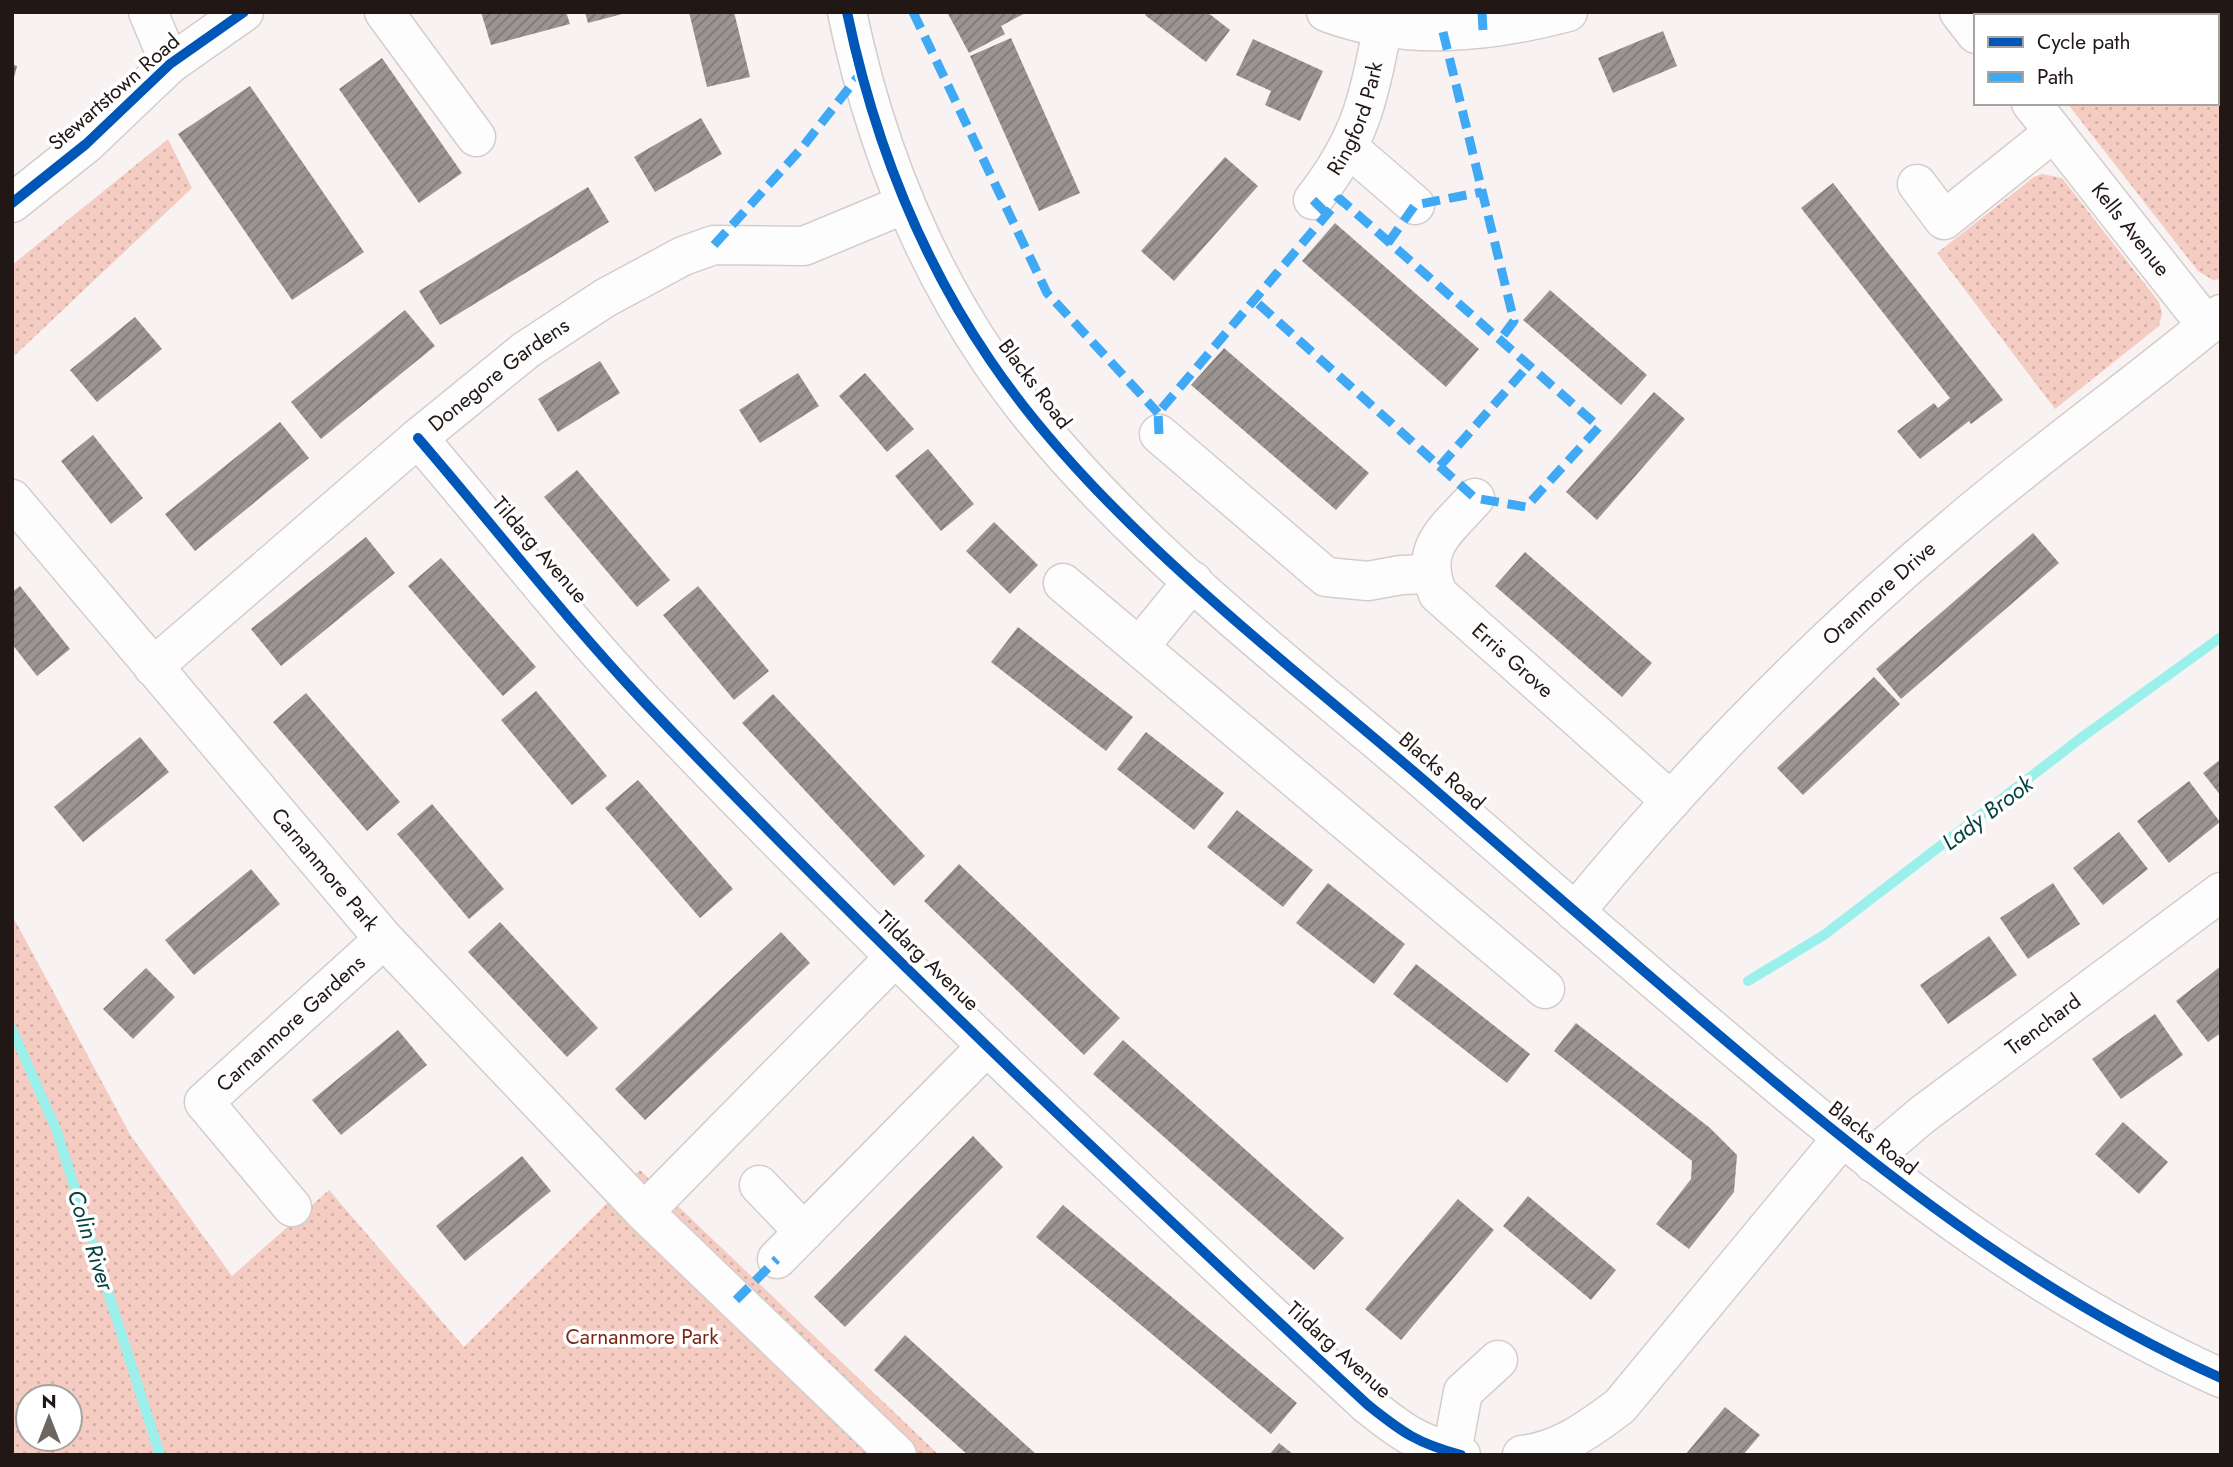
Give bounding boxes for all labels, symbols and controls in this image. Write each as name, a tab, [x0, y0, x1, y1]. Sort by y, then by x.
legend	[1974, 14, 2219, 105]
street label: Stewartstown Road	[42, 26, 186, 158]
text: Cycle path	[2037, 27, 2130, 57]
street label: Ringford Park	[1320, 58, 1391, 181]
text: Path	[2037, 62, 2074, 92]
street label: Kells Avenue	[2084, 176, 2177, 283]
street label: Donegore Gardens	[422, 311, 575, 439]
street label: Blacks Road	[991, 333, 1079, 435]
street label: Tildarg Avenue	[485, 490, 595, 610]
street label: Oranmore Drive	[1816, 534, 1942, 652]
street label: Erris Grove	[1465, 616, 1560, 705]
street label: Blacks Road	[1392, 725, 1492, 817]
water label: Lady Brook	[1934, 767, 2041, 859]
street label: Carnanmore Park	[264, 801, 387, 938]
street label: Tildarg Avenue	[870, 904, 986, 1018]
street label: Carnanmore Gardens	[210, 948, 372, 1099]
street label: Trenchard	[1999, 987, 2087, 1063]
street label: Blacks Road	[1822, 1094, 1924, 1182]
water label: Colin River	[59, 1185, 124, 1296]
street label: Tildarg Avenue	[1280, 1294, 1398, 1406]
park label: Carnanmore Park	[565, 1322, 719, 1352]
north arrow	[14, 1383, 84, 1453]
text: N	[41, 1388, 57, 1415]

